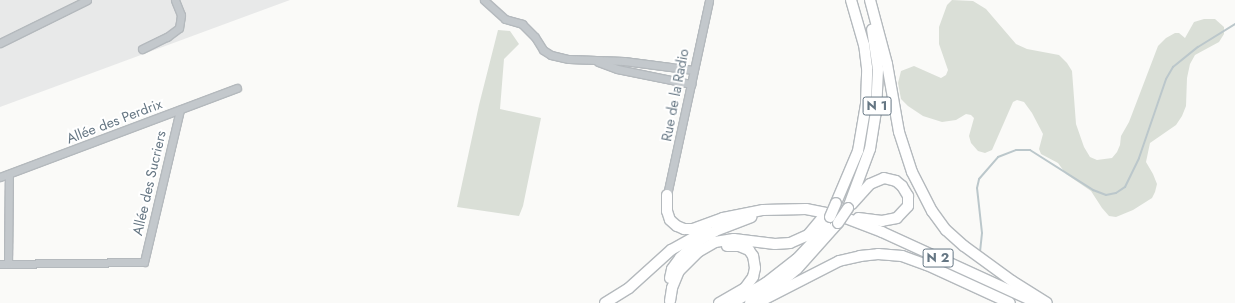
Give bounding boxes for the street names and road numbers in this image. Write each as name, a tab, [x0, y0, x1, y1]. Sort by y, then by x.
street label: Rue de la Radio	[658, 47, 692, 143]
street label: Allée des Perdrix	[64, 95, 164, 147]
road number: N 1	[862, 95, 892, 117]
street label: Allée des Sucriers	[129, 129, 169, 237]
road number: N 2	[922, 247, 954, 269]

